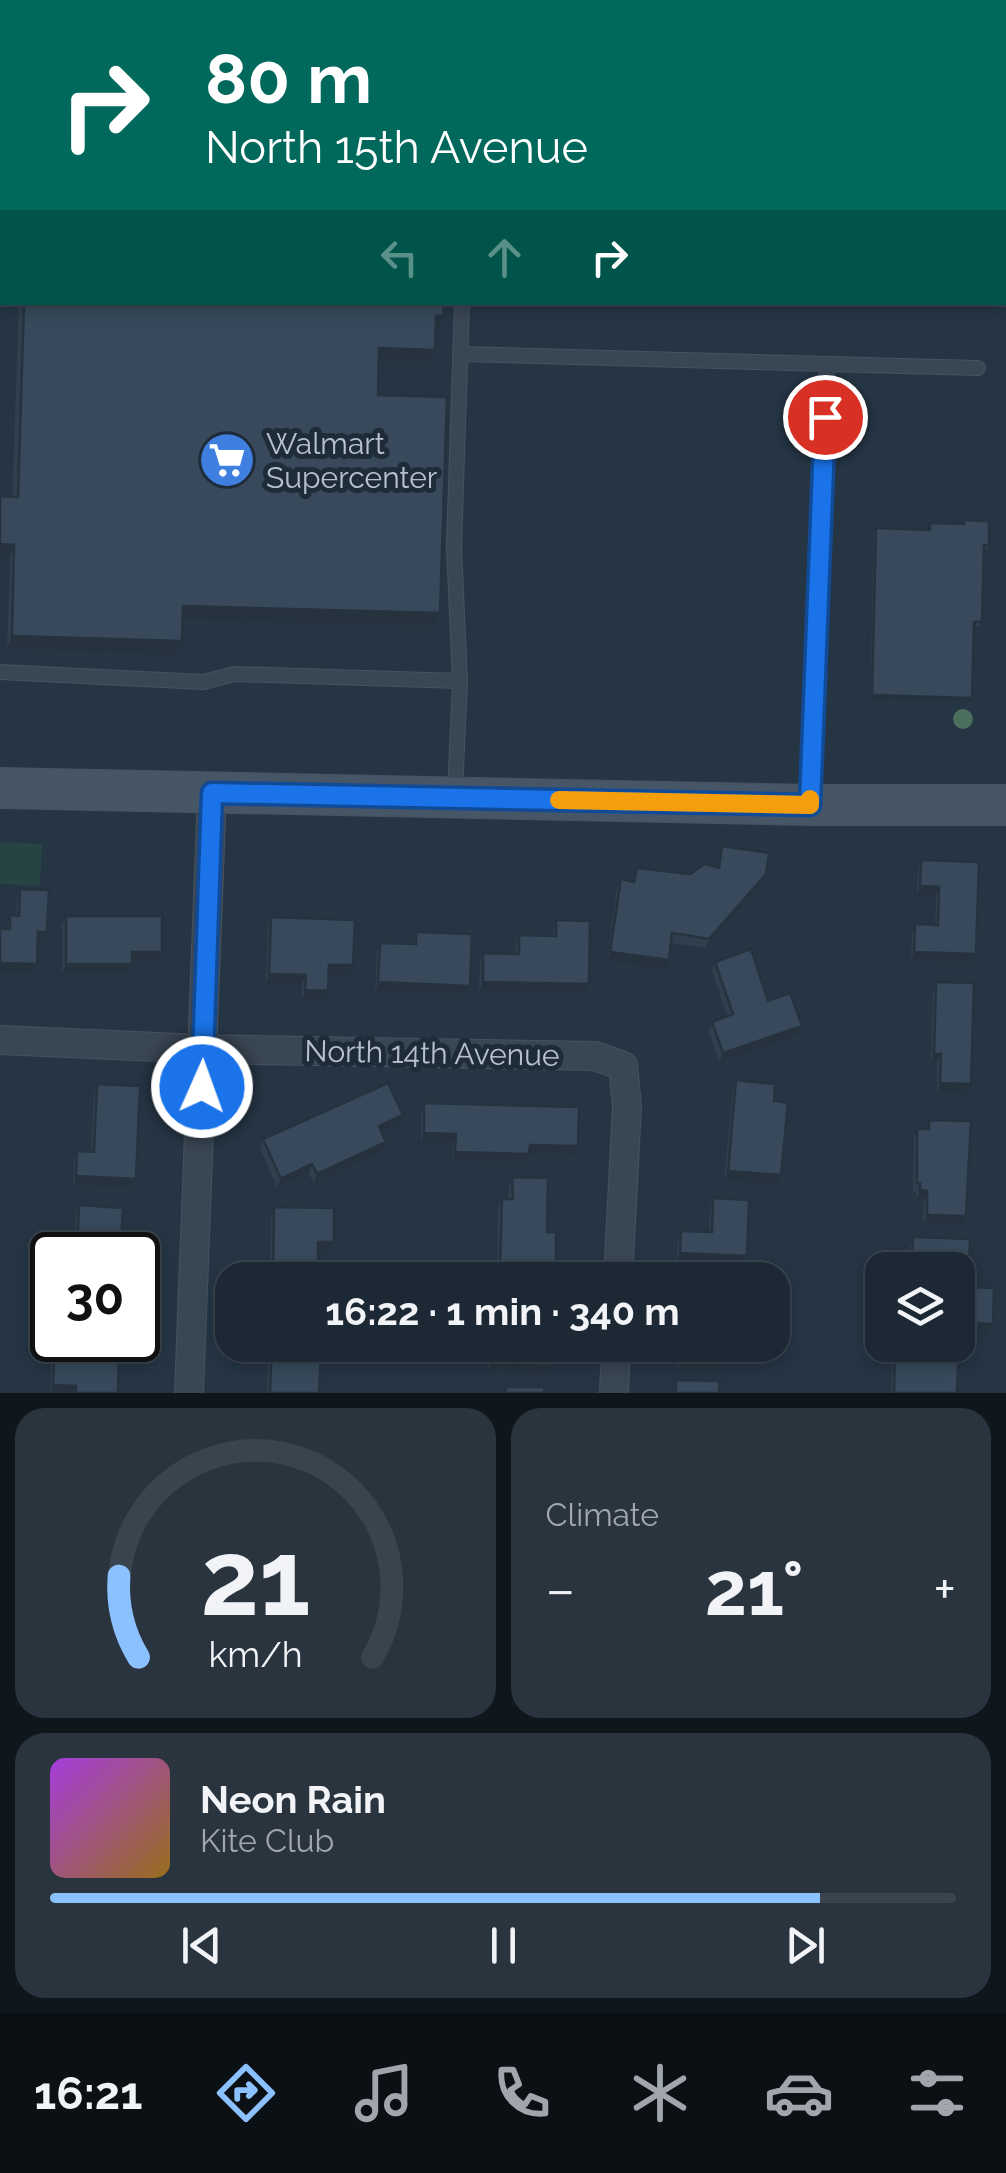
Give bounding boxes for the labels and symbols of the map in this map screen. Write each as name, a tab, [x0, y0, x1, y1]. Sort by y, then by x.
pin	[783, 375, 868, 460]
place label: Walmart Supercenter	[266, 426, 438, 495]
supermarket icon: Walmart Supercenter	[197, 430, 257, 490]
street label: North 14th Avenue	[304, 1033, 560, 1073]
position arrow	[150, 1035, 254, 1139]
speed limit sign: 30	[30, 1232, 160, 1362]

